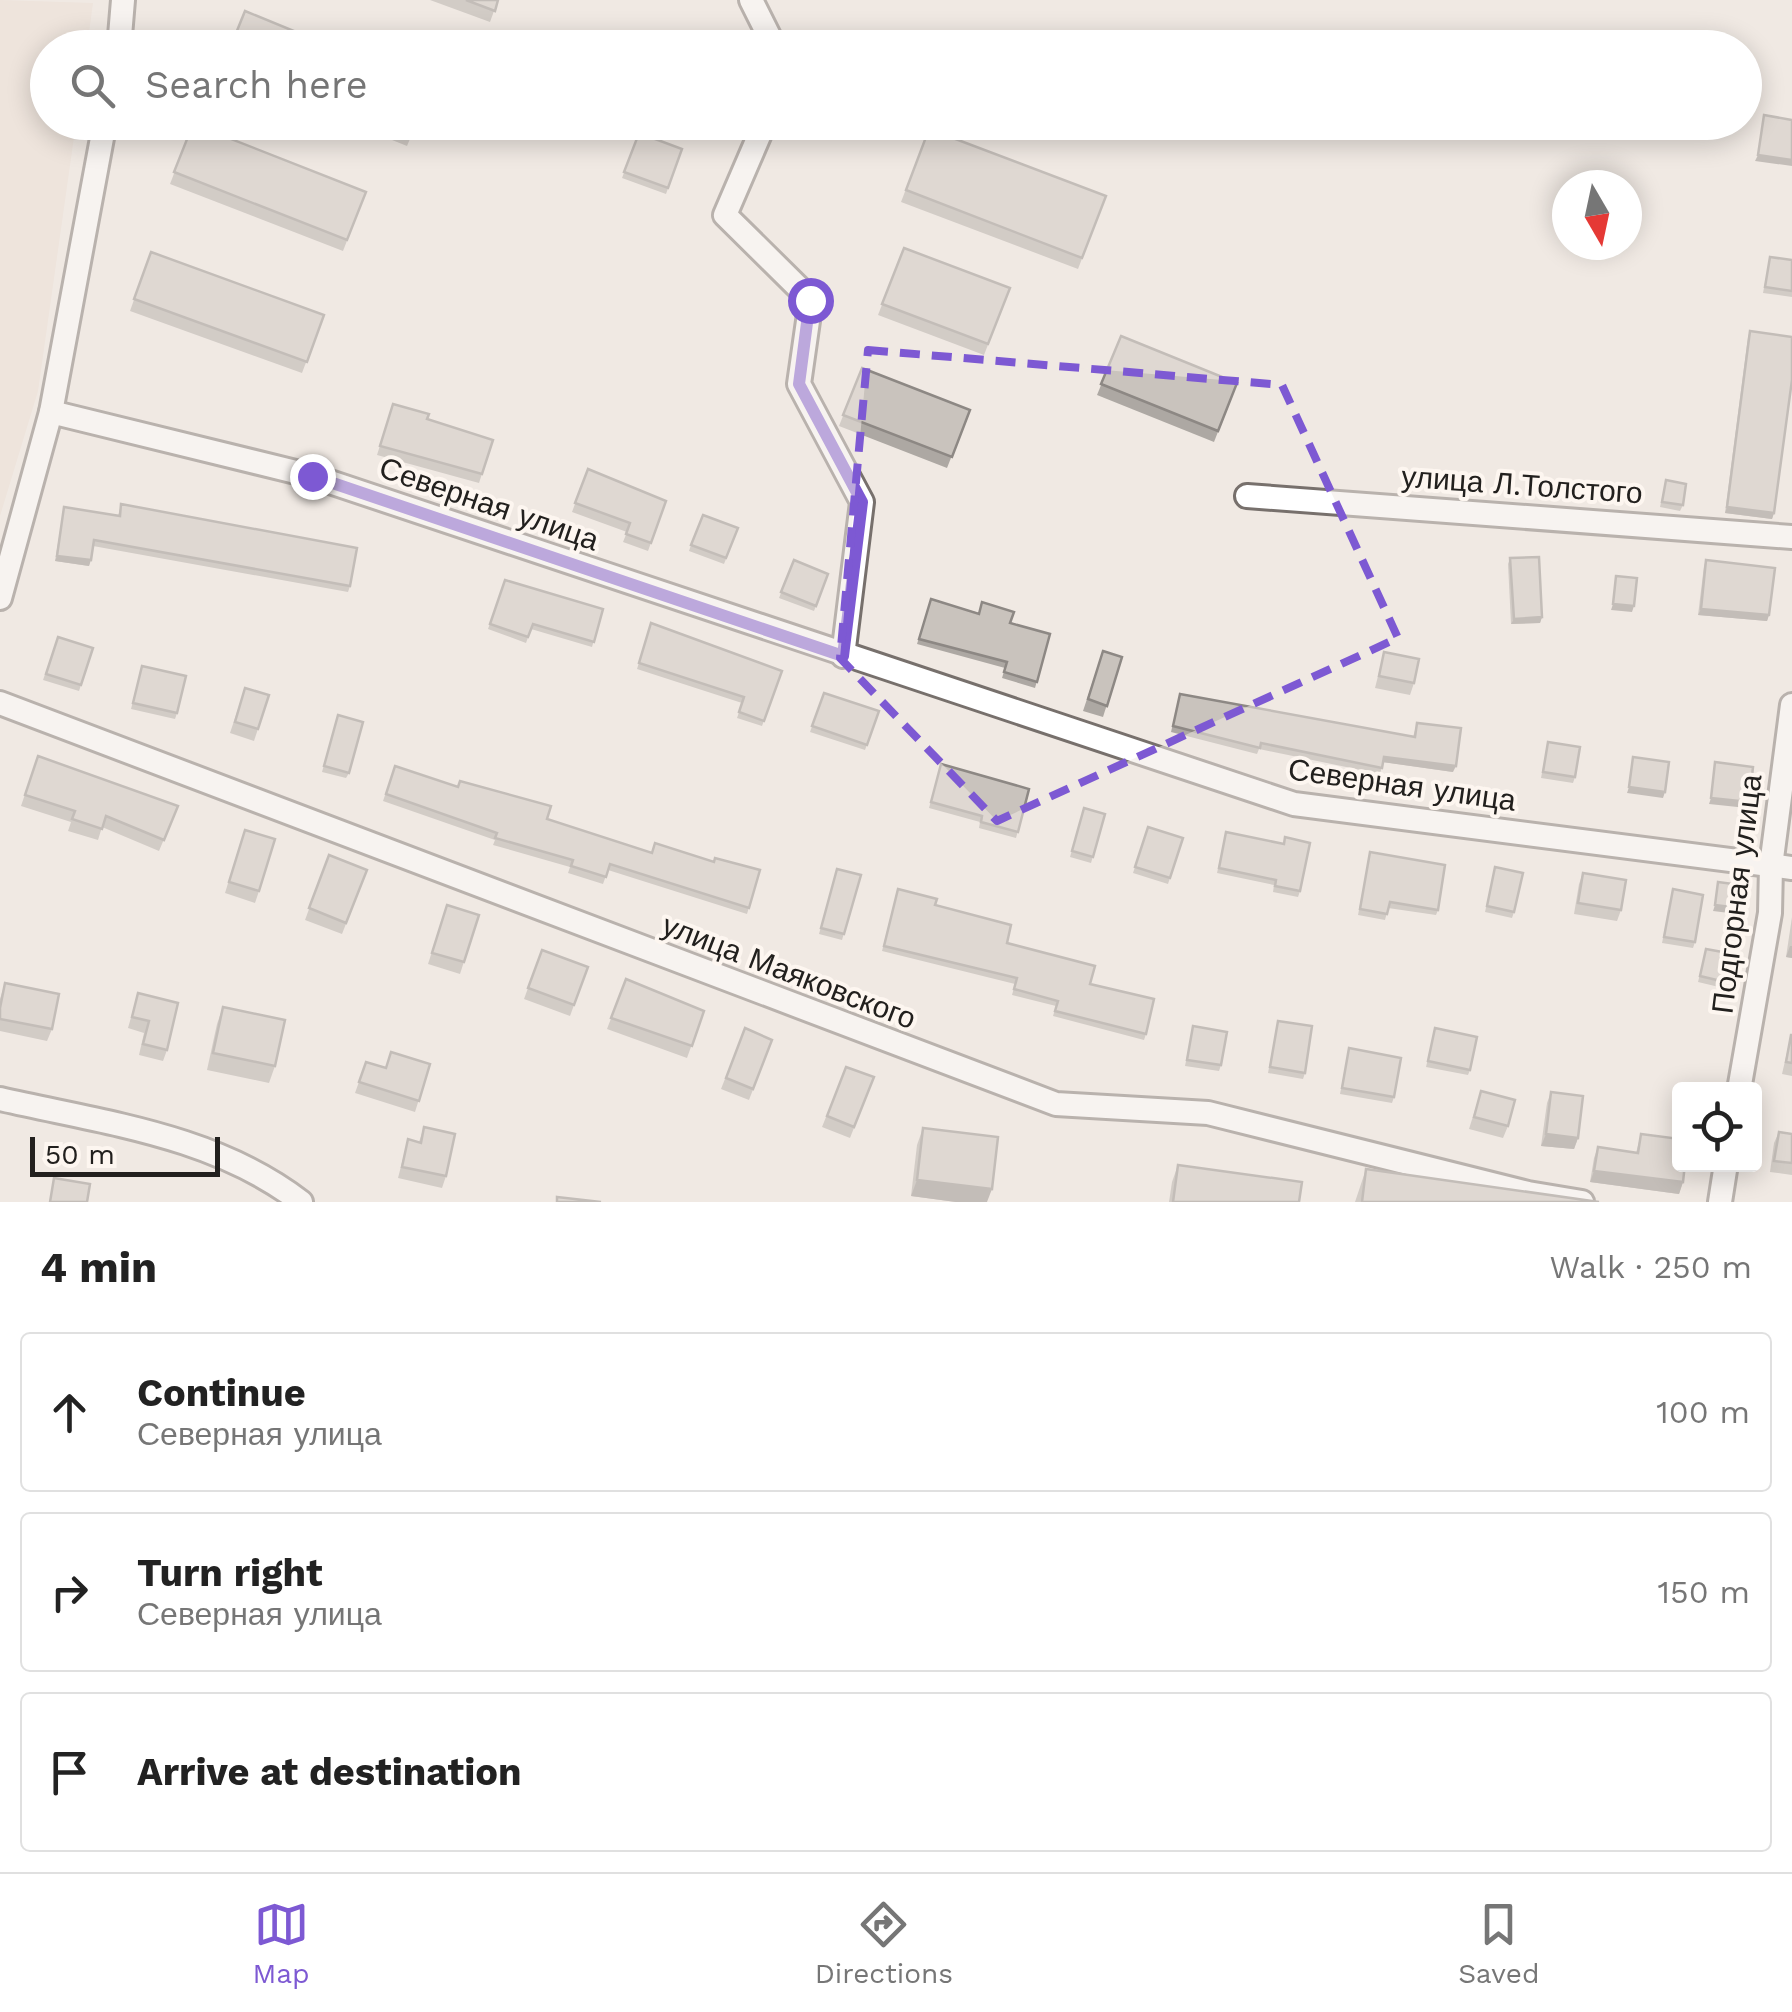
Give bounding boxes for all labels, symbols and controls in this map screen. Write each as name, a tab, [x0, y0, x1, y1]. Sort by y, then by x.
search box	[30, 30, 1762, 140]
icon: search	[65, 58, 120, 113]
text: Search here	[145, 63, 368, 107]
north arrow	[1552, 170, 1642, 260]
route start	[788, 278, 834, 324]
street label: Северная улица	[375, 450, 604, 558]
route end	[290, 454, 336, 500]
street label: улица Л.Толстого	[1400, 459, 1644, 510]
street label: Северная улица	[1286, 751, 1518, 818]
street label: Подгорная улица	[1704, 772, 1769, 1016]
street label: улица Маяковского	[657, 907, 921, 1036]
map controls	[1672, 1082, 1762, 1172]
button: locate	[1672, 1082, 1762, 1172]
scale bar	[30, 1132, 220, 1176]
text: 50 m	[45, 1138, 115, 1171]
text: 4 min	[40, 1243, 157, 1292]
text: Walk · 250 m	[1550, 1248, 1752, 1286]
text: Continue	[137, 1371, 306, 1415]
icon: ahead	[42, 1385, 97, 1440]
text: 100 m	[1656, 1393, 1750, 1431]
text: Северная улица	[137, 1415, 382, 1453]
text: Turn right	[137, 1551, 323, 1595]
icon: right	[42, 1565, 97, 1620]
text: 150 m	[1658, 1573, 1750, 1611]
text: Северная улица	[137, 1595, 382, 1633]
icon: arrive	[42, 1745, 97, 1800]
text: Arrive at destination	[137, 1750, 522, 1794]
tab: Map	[253, 1897, 310, 1990]
tab: Directions	[815, 1897, 953, 1990]
tab: Saved	[1458, 1897, 1539, 1990]

